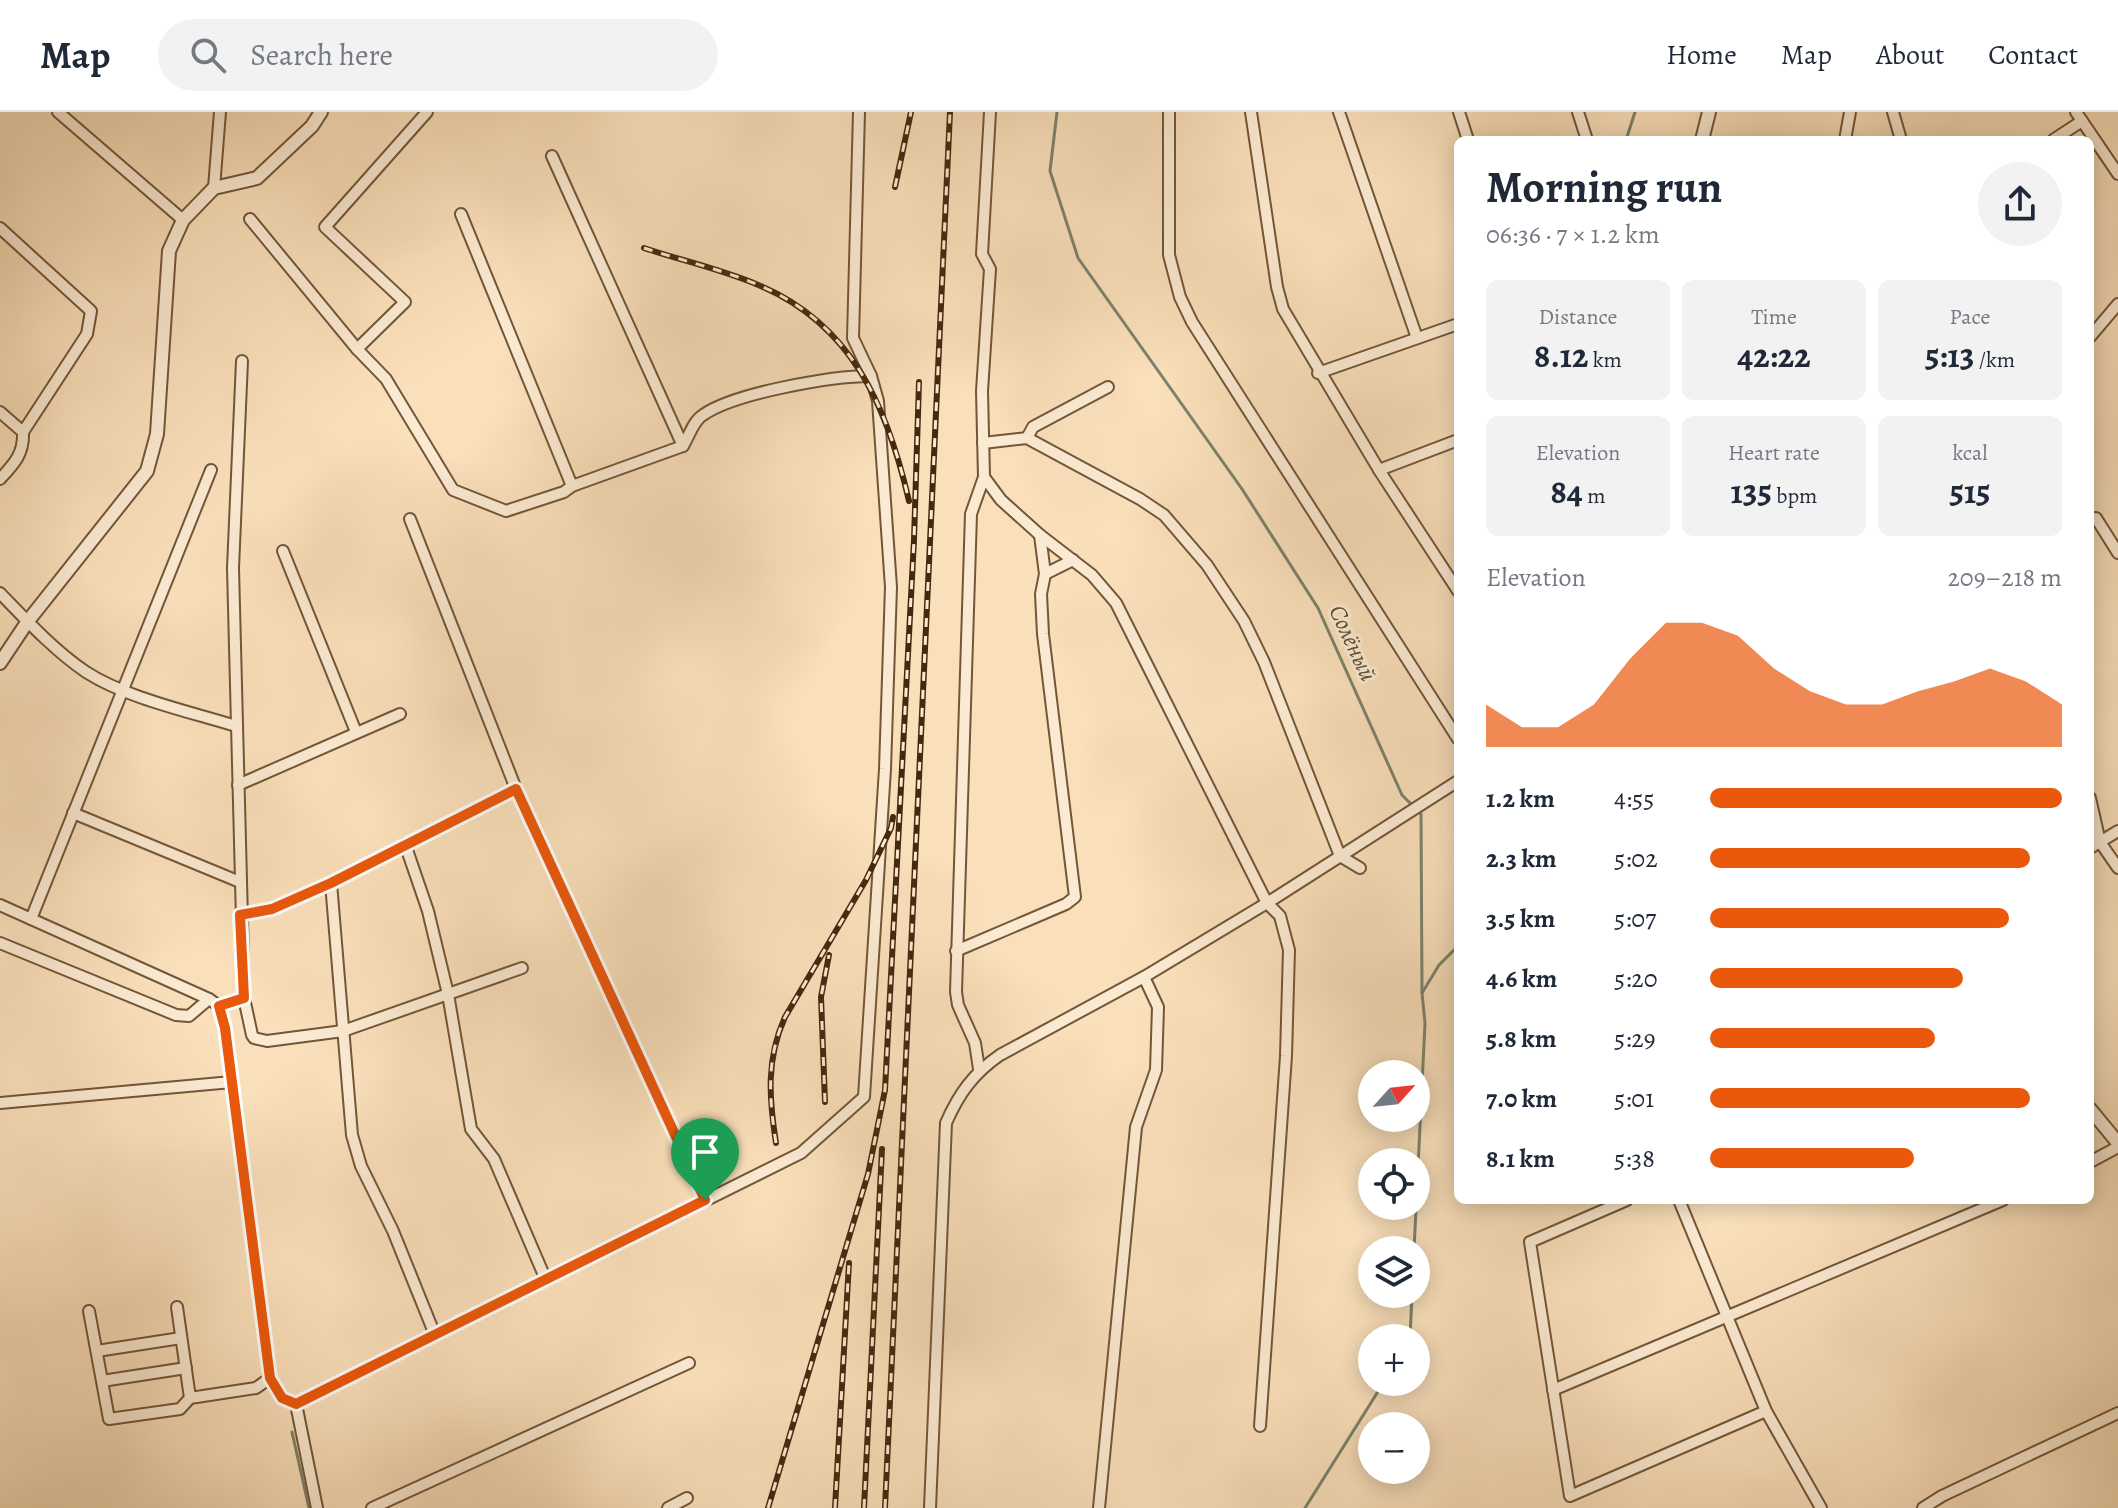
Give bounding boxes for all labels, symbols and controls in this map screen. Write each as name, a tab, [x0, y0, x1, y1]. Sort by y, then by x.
search box	[158, 19, 718, 91]
text: Map	[40, 29, 110, 81]
icon: search	[186, 33, 230, 77]
text: Search here	[250, 35, 393, 75]
text: Home	[1666, 36, 1737, 74]
text: Map	[1781, 36, 1832, 74]
text: About	[1876, 36, 1944, 74]
text: Contact	[1988, 36, 2078, 74]
text: Morning run	[1486, 157, 1722, 217]
button: share	[1978, 162, 2062, 246]
text: 06:36 · 7 × 1.2 km	[1486, 217, 1660, 252]
text: Distance	[1539, 302, 1617, 332]
text: Time	[1751, 302, 1797, 332]
text: Pace	[1950, 302, 1990, 332]
text: 8.12	[1534, 332, 1588, 379]
text: 42:22	[1737, 332, 1811, 379]
text: 5:13	[1925, 332, 1974, 379]
text: km	[1588, 345, 1622, 375]
text: /km	[1974, 345, 2015, 375]
text: Elevation	[1536, 438, 1620, 468]
text: Heart rate	[1728, 438, 1820, 468]
text: kcal	[1952, 438, 1988, 468]
text: 84	[1551, 468, 1583, 515]
text: 135	[1731, 468, 1772, 515]
text: 515	[1949, 468, 1991, 515]
text: m	[1583, 481, 1605, 511]
text: bpm	[1772, 481, 1817, 511]
text: Elevation	[1486, 560, 1586, 595]
text: 209–218 m	[1948, 560, 2062, 595]
water label: Солёный	[1321, 600, 1385, 686]
text: 1.2 km	[1486, 781, 1555, 816]
text: 4:55	[1614, 781, 1654, 816]
text: 2.3 km	[1486, 841, 1557, 876]
text: 5:02	[1614, 841, 1658, 876]
text: 3.5 km	[1486, 901, 1555, 936]
text: 5:07	[1614, 901, 1656, 936]
text: 4.6 km	[1486, 961, 1557, 996]
text: 5:20	[1614, 961, 1658, 996]
text: 5.8 km	[1486, 1021, 1557, 1056]
text: 5:29	[1614, 1021, 1656, 1056]
north arrow	[1358, 1060, 1430, 1132]
map controls	[1358, 1060, 1430, 1484]
text: 7.0 km	[1486, 1081, 1557, 1116]
text: 5:01	[1614, 1081, 1654, 1116]
pin	[671, 1118, 739, 1200]
icon: arrive	[683, 1130, 727, 1174]
text: 8.1 km	[1486, 1141, 1555, 1176]
text: 5:38	[1614, 1141, 1655, 1176]
button: locate	[1358, 1148, 1430, 1220]
button: layers	[1358, 1236, 1430, 1308]
button: +	[1358, 1324, 1430, 1396]
button: −	[1358, 1412, 1430, 1484]

